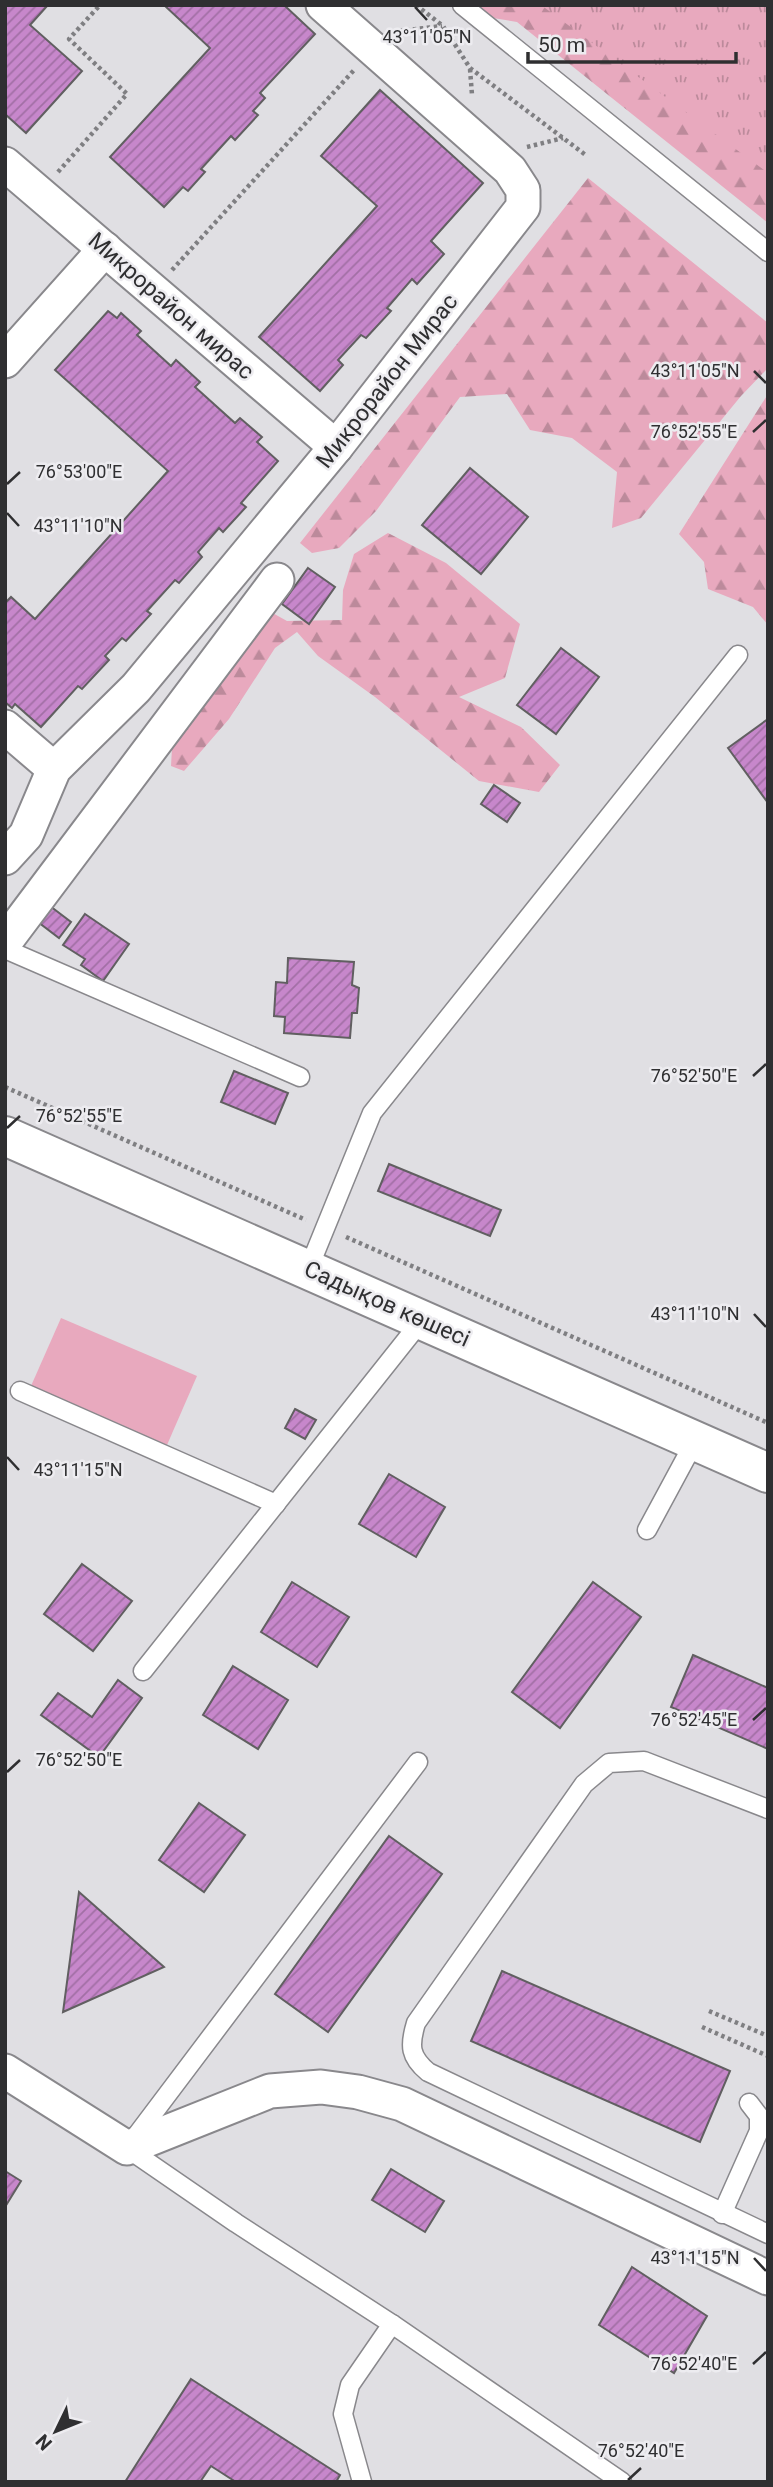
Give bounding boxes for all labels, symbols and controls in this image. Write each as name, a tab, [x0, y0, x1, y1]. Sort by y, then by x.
scale bar	[528, 21, 736, 65]
text: 43°11'05"N	[382, 26, 472, 47]
text: 50 m	[538, 33, 585, 57]
street label: Микрорайон мирас	[83, 227, 259, 385]
street label: Микрорайон Мирас	[311, 289, 463, 473]
text: 43°11'05"N	[650, 360, 740, 381]
text: 76°52'55"E	[651, 421, 737, 442]
text: 76°53'00"E	[36, 461, 122, 482]
text: 43°11'10"N	[33, 515, 123, 536]
text: 76°52'50"E	[651, 1065, 737, 1086]
text: 76°52'55"E	[36, 1105, 122, 1126]
street label: Садықов көшесі	[300, 1255, 474, 1353]
text: 43°11'10"N	[650, 1303, 740, 1324]
text: 43°11'15"N	[33, 1459, 123, 1480]
text: 76°52'45"E	[651, 1709, 737, 1730]
text: 76°52'50"E	[36, 1749, 122, 1770]
text: 43°11'15"N	[650, 2247, 740, 2268]
text: 76°52'40"E	[651, 2353, 737, 2374]
north arrow	[21, 2396, 91, 2466]
text: N	[31, 2430, 57, 2455]
text: 76°52'40"E	[598, 2440, 684, 2461]

